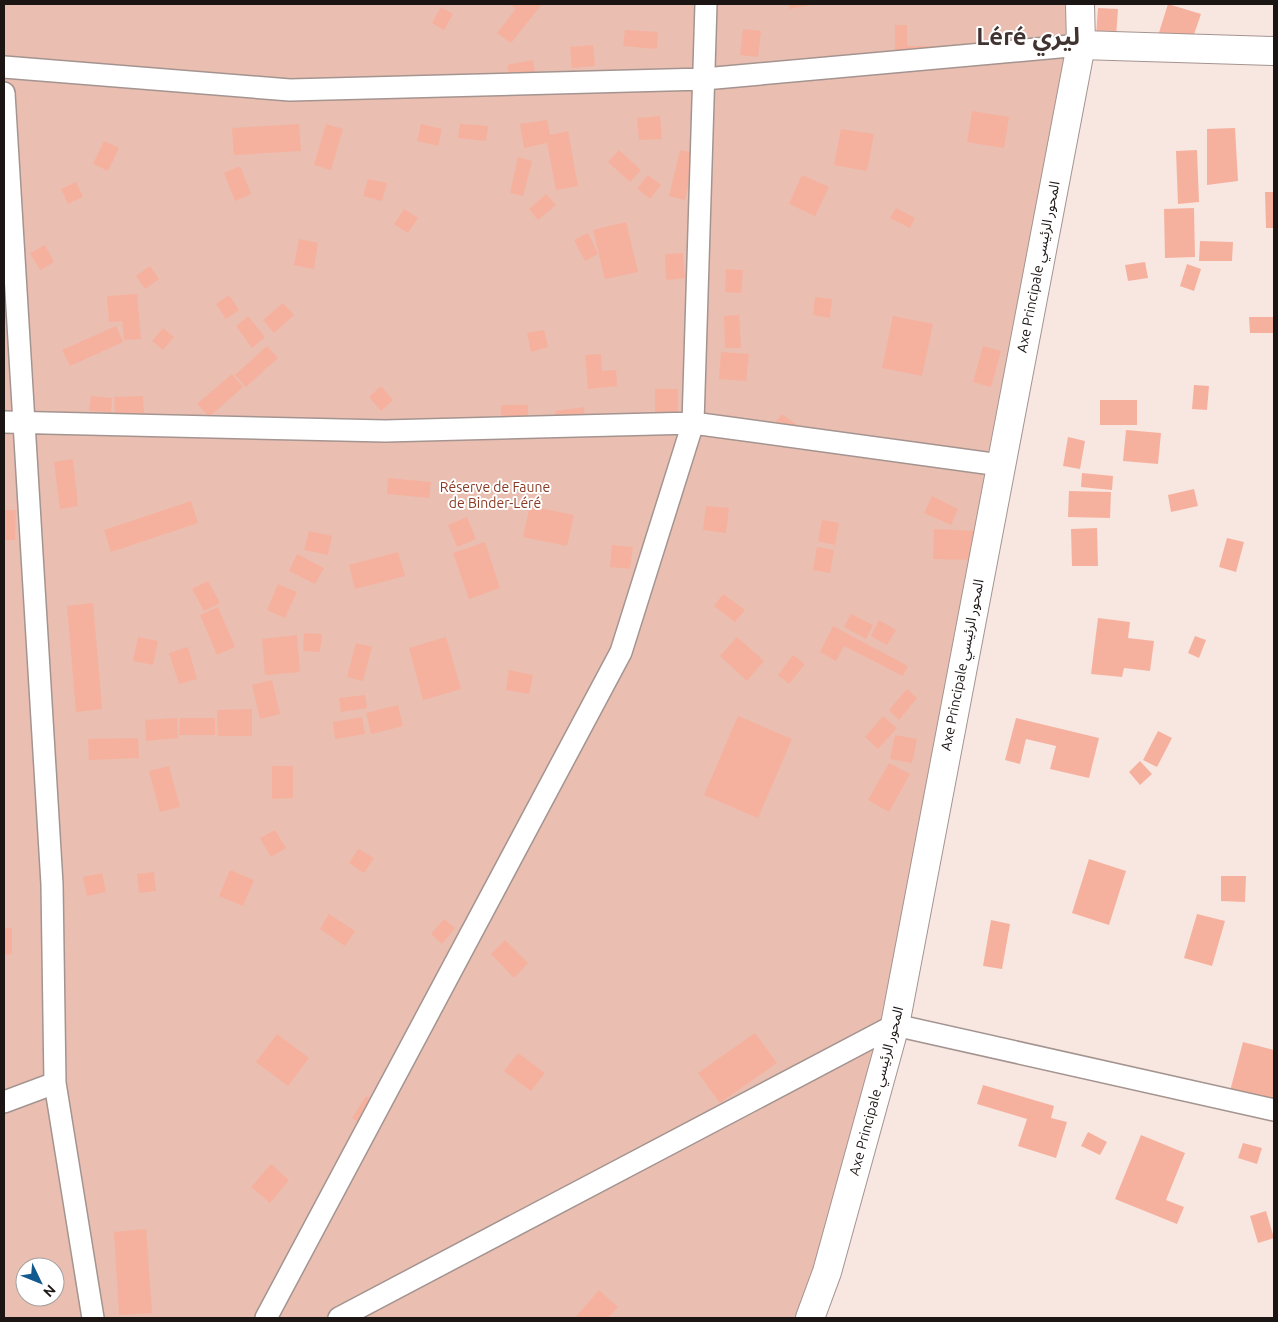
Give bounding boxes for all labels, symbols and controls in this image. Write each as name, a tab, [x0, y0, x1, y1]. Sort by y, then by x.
district label: Léré ليري	[976, 23, 1080, 56]
street label: Axe Principale المحور الرئيسي	[1013, 180, 1066, 355]
park label: Réserve de Faune de Binder-Léré	[440, 479, 550, 511]
street label: Axe Principale المحور الرئيسي	[937, 578, 990, 753]
street label: Axe Principale المحور الرئيسي	[846, 1005, 909, 1178]
north arrow	[15, 1257, 65, 1307]
text: N	[40, 1282, 59, 1300]

